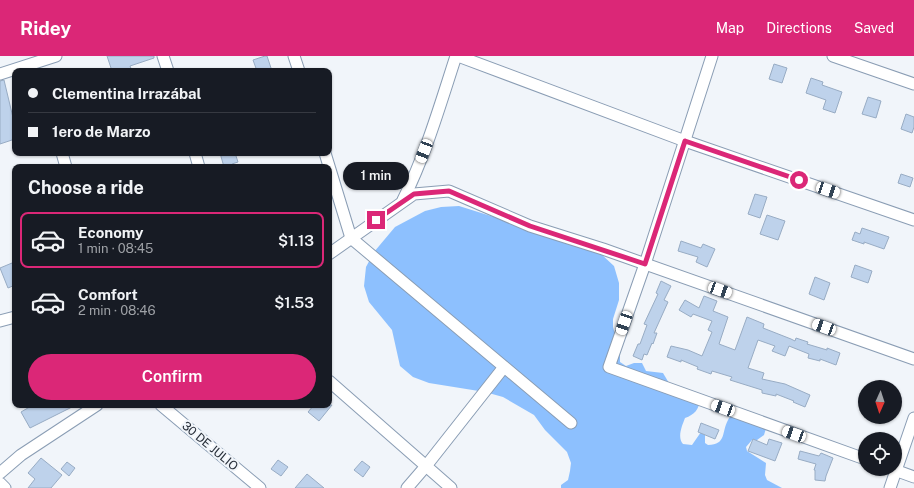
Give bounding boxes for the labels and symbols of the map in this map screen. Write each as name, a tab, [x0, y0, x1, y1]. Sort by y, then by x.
car	[414, 138, 434, 164]
callout: 1 min	[343, 162, 409, 190]
route start	[790, 171, 808, 189]
car	[815, 180, 841, 200]
route end	[367, 211, 385, 229]
car	[707, 280, 733, 300]
car	[614, 310, 634, 336]
car	[811, 317, 837, 337]
north arrow	[858, 380, 902, 424]
car	[710, 398, 736, 418]
street label: 30 DE JULIO	[179, 419, 241, 474]
car	[781, 424, 807, 444]

